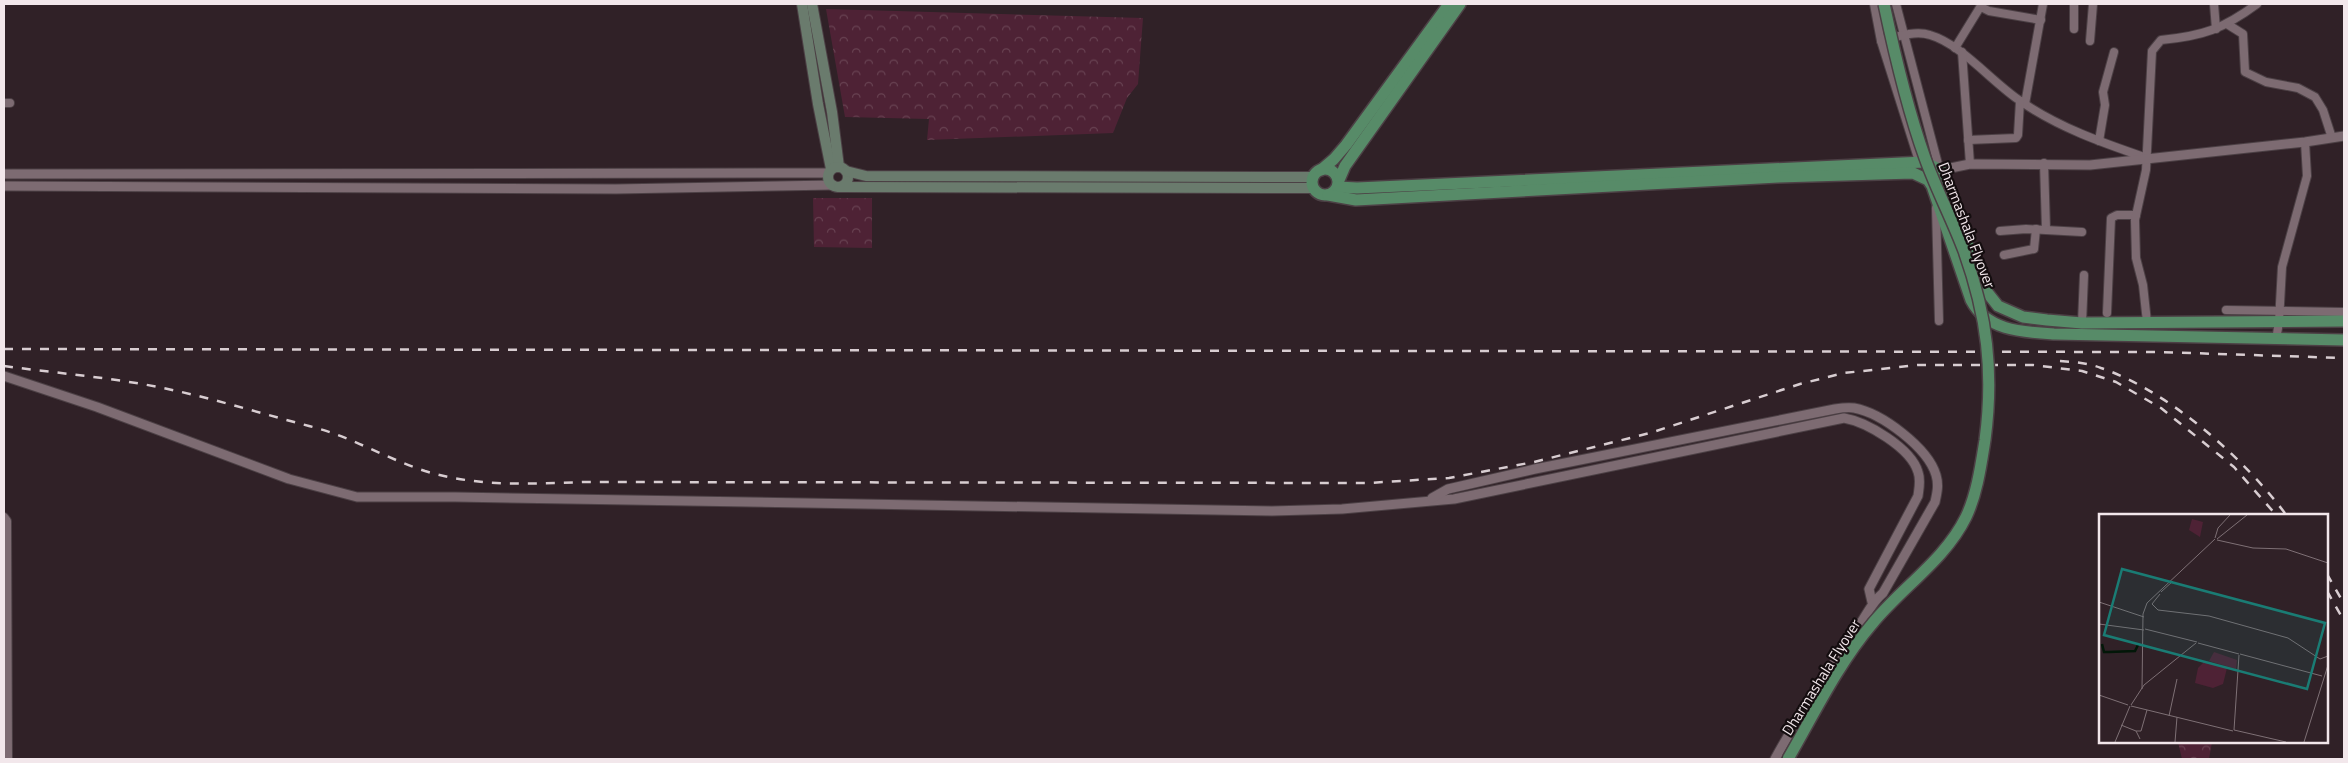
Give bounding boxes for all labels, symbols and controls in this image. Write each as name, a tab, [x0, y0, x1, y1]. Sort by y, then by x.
street label: Dharmashala Flyover	[1932, 159, 2002, 291]
inset map	[2099, 514, 2328, 743]
street label: Dharmashala Flyover	[1776, 614, 1866, 740]

